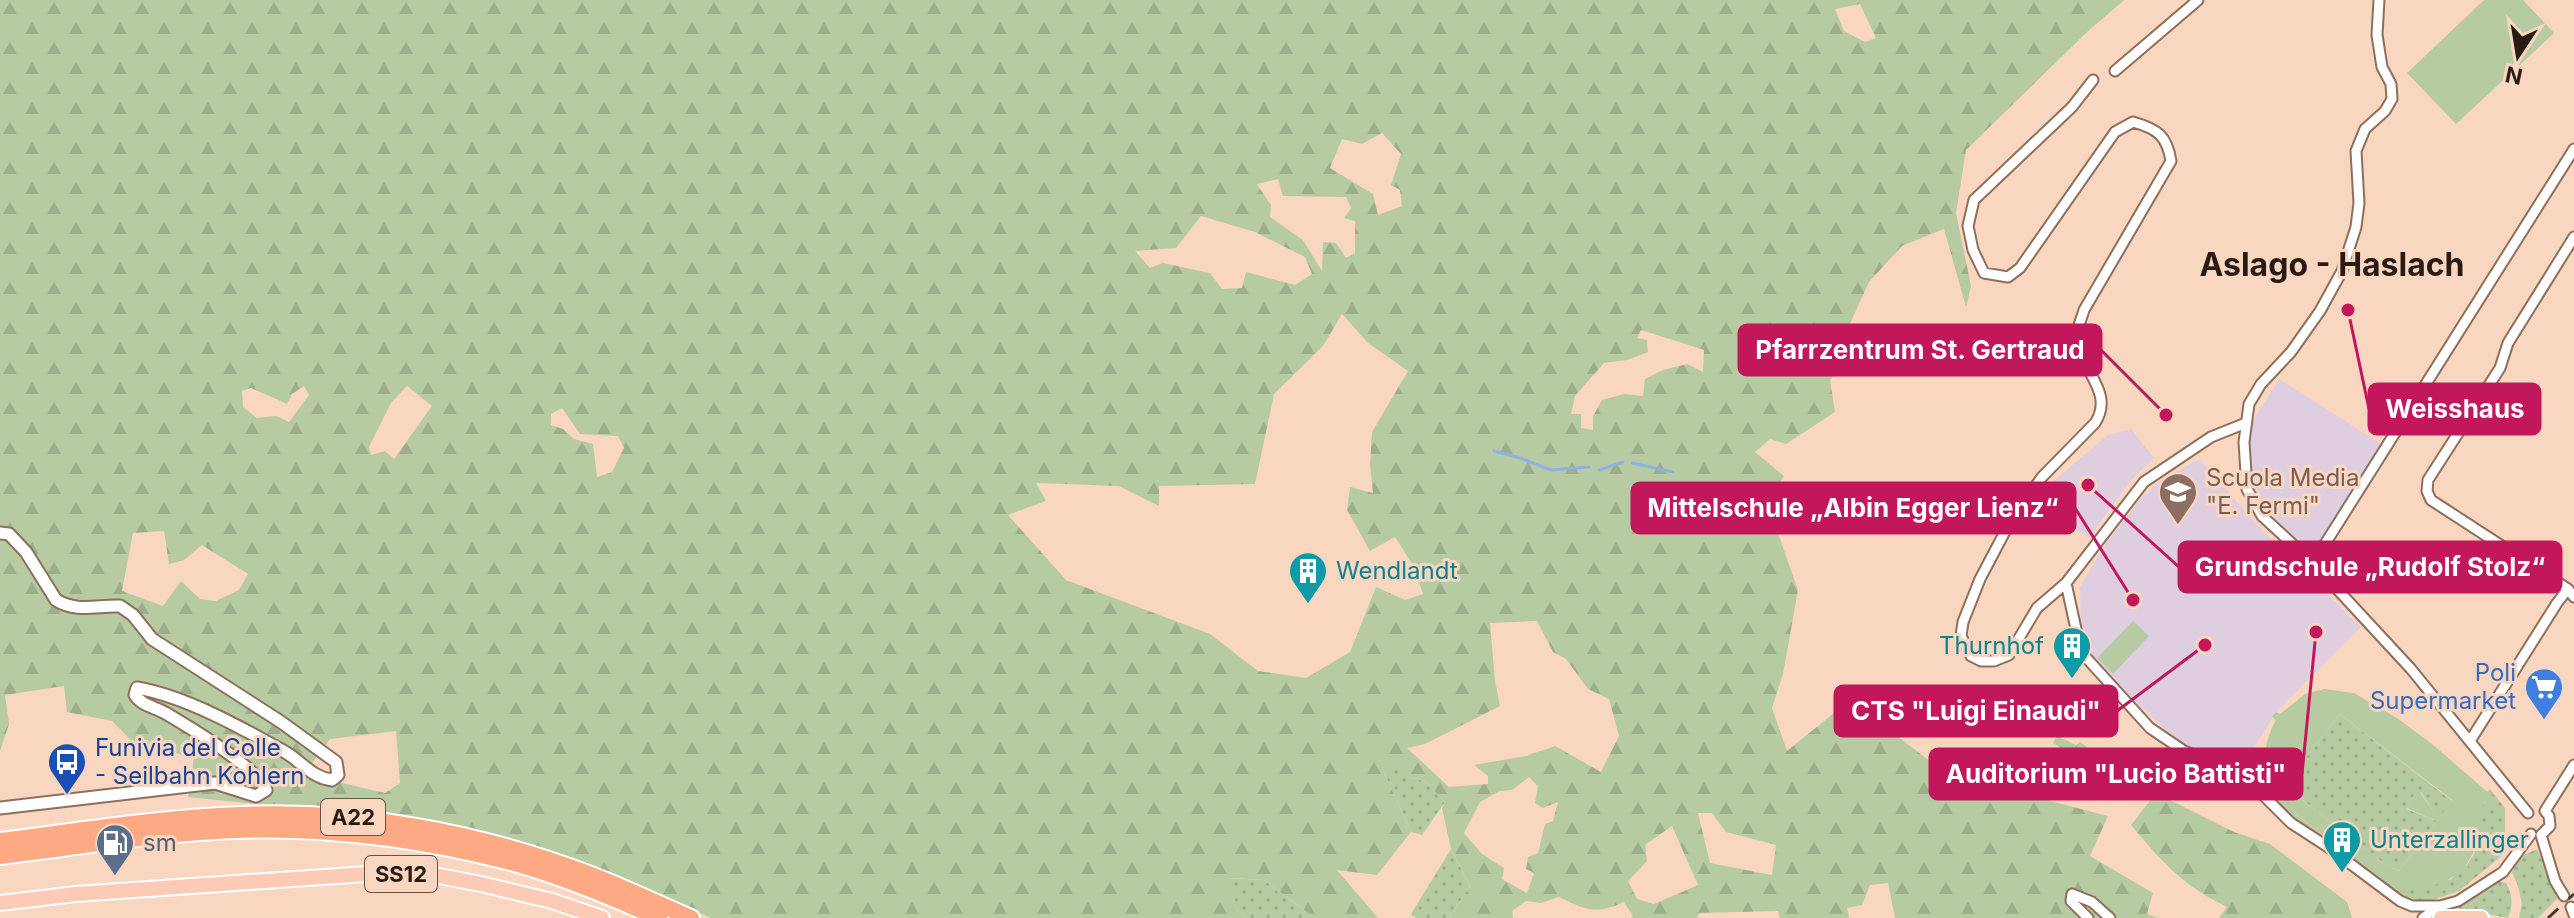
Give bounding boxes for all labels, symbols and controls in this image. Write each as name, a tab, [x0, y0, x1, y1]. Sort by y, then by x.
north arrow	[2478, 16, 2558, 96]
text: N	[2503, 61, 2525, 90]
district label: Aslago - Haslach	[2199, 245, 2465, 284]
callout: Pfarrzentrum St. Gertraud	[1739, 325, 2101, 375]
text: Pfarrzentrum St. Gertraud	[1755, 334, 2085, 365]
callout: Weisshaus	[2369, 384, 2540, 434]
text: Weisshaus	[2385, 393, 2525, 424]
place label: Scuola Media "E. Fermi"	[2206, 463, 2359, 520]
school or university icon: Scuola Media "E. Fermi"	[2157, 471, 2199, 526]
callout: Mittelschule „Albin Egger Lienz“	[1632, 483, 2075, 533]
text: Mittelschule „Albin Egger Lienz“	[1647, 492, 2059, 523]
callout: Grundschule „Rudolf Stolz“	[2179, 542, 2561, 592]
building icon: Wendlandt	[1287, 550, 1329, 605]
text: Grundschule „Rudolf Stolz“	[2195, 551, 2545, 582]
place label: Wendlandt	[1336, 556, 1458, 585]
building icon: Thurnhof	[2051, 625, 2093, 680]
place label: Thurnhof	[1939, 631, 2044, 660]
place label: Poli Supermarket	[2370, 658, 2516, 715]
supermarket icon: Poli Supermarket	[2523, 666, 2565, 721]
callout: CTS "Luigi Einaudi"	[1835, 686, 2117, 736]
text: CTS "Luigi Einaudi"	[1851, 695, 2101, 726]
place label: Funivia del Colle - Seilbahn Kohlern	[95, 733, 304, 790]
bus stop icon: Funivia del Colle - Seilbahn Kohlern	[46, 741, 88, 796]
callout: Auditorium "Lucio Battisti"	[1930, 749, 2302, 799]
text: Auditorium "Lucio Battisti"	[1946, 758, 2286, 789]
road number: A22	[321, 799, 385, 835]
building icon: Unterzallinger	[2321, 819, 2363, 874]
fuel station icon: sm	[94, 822, 136, 877]
place label: Unterzallinger	[2370, 825, 2529, 854]
place label: sm	[143, 828, 177, 857]
road number: SS12	[365, 856, 437, 892]

